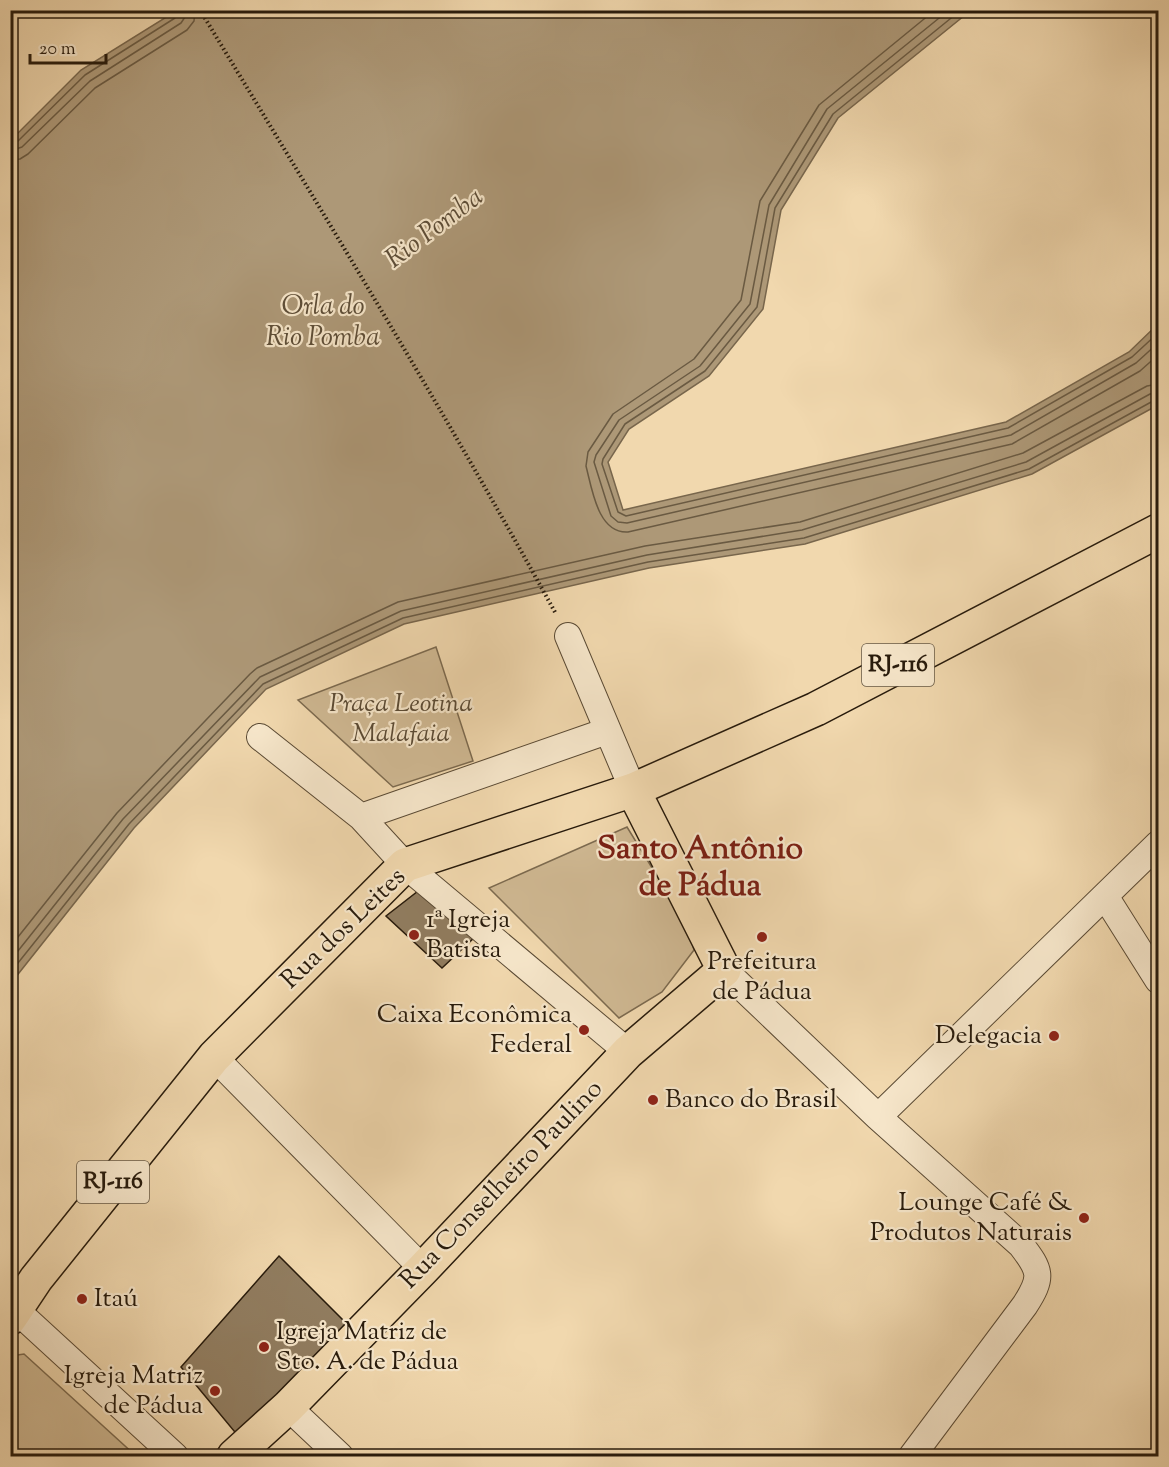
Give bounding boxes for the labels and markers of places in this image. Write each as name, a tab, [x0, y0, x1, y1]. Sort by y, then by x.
place label: 1ª Igreja Batista	[426, 902, 510, 969]
marker: 1ª Igreja Batista	[407, 928, 421, 942]
marker: Prefeitura de Pádua	[755, 930, 769, 944]
place label: Prefeitura de Pádua	[707, 944, 817, 1011]
place label: Caixa Econômica Federal	[377, 997, 572, 1064]
place label: Delegacia	[935, 1018, 1042, 1055]
marker: Caixa Econômica Federal	[577, 1023, 591, 1037]
marker: Delegacia	[1047, 1029, 1061, 1043]
place label: Banco do Brasil	[665, 1082, 837, 1119]
marker: Banco do Brasil	[646, 1093, 660, 1107]
place label: Lounge Café & Produtos Naturais	[870, 1185, 1072, 1252]
marker: Lounge Café & Produtos Naturais	[1077, 1211, 1091, 1225]
place label: Itaú	[94, 1281, 138, 1318]
marker: Itaú	[75, 1292, 89, 1306]
place label: Igreja Matriz de Sto. A. de Pádua	[276, 1314, 459, 1381]
marker: Igreja Matriz de Sto. A. de Pádua	[257, 1340, 271, 1354]
place label: Igreja Matriz de Pádua	[64, 1358, 203, 1425]
marker: Igreja Matriz de Pádua	[208, 1384, 222, 1398]

